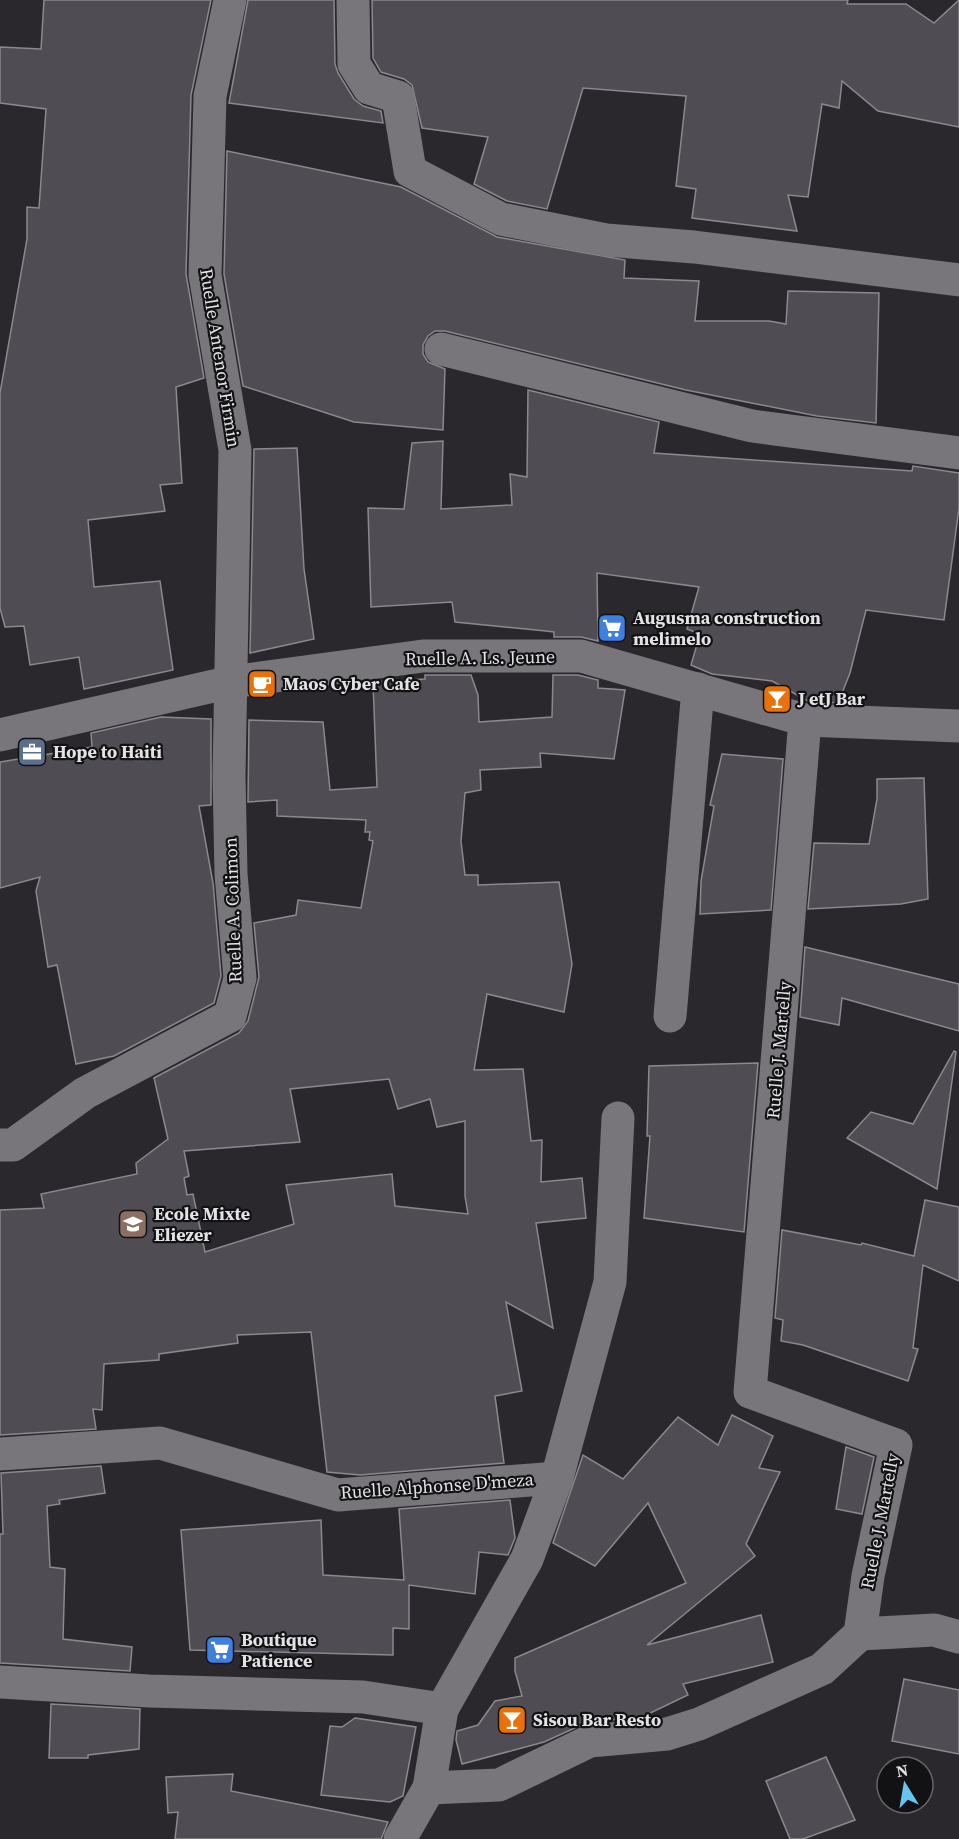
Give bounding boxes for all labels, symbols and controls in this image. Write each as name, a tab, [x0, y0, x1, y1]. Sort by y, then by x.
street label: Ruelle Antenor Firmin	[194, 267, 247, 449]
place label: Augusma construction melimelo	[633, 605, 821, 651]
supermarket icon: Augusma construction melimelo	[596, 612, 628, 644]
street label: Ruelle A. Ls. Jeune	[405, 644, 555, 671]
cafe icon: Maos Cyber Cafe	[246, 668, 278, 700]
place label: Maos Cyber Cafe	[283, 671, 420, 696]
bar icon: J etJ Bar	[761, 683, 793, 715]
place label: J etJ Bar	[797, 686, 866, 711]
office icon: Hope to Haiti	[16, 736, 48, 768]
place label: Hope to Haiti	[53, 739, 162, 764]
street label: Ruelle A. Colimon	[217, 837, 248, 983]
street label: Ruelle J. Martelly	[760, 979, 797, 1120]
place label: Ecole Mixte Eliezer	[154, 1201, 250, 1247]
school or university icon: Ecole Mixte Eliezer	[117, 1208, 149, 1240]
street label: Ruelle J. Martelly	[854, 1450, 905, 1591]
street label: Ruelle Alphonse D'meza	[339, 1466, 535, 1505]
place label: Boutique Patience	[241, 1627, 317, 1673]
supermarket icon: Boutique Patience	[204, 1634, 236, 1666]
bar icon: Sisou Bar Resto	[496, 1704, 528, 1736]
place label: Sisou Bar Resto	[533, 1707, 661, 1732]
north arrow	[875, 1755, 935, 1815]
text: N	[894, 1758, 910, 1782]

